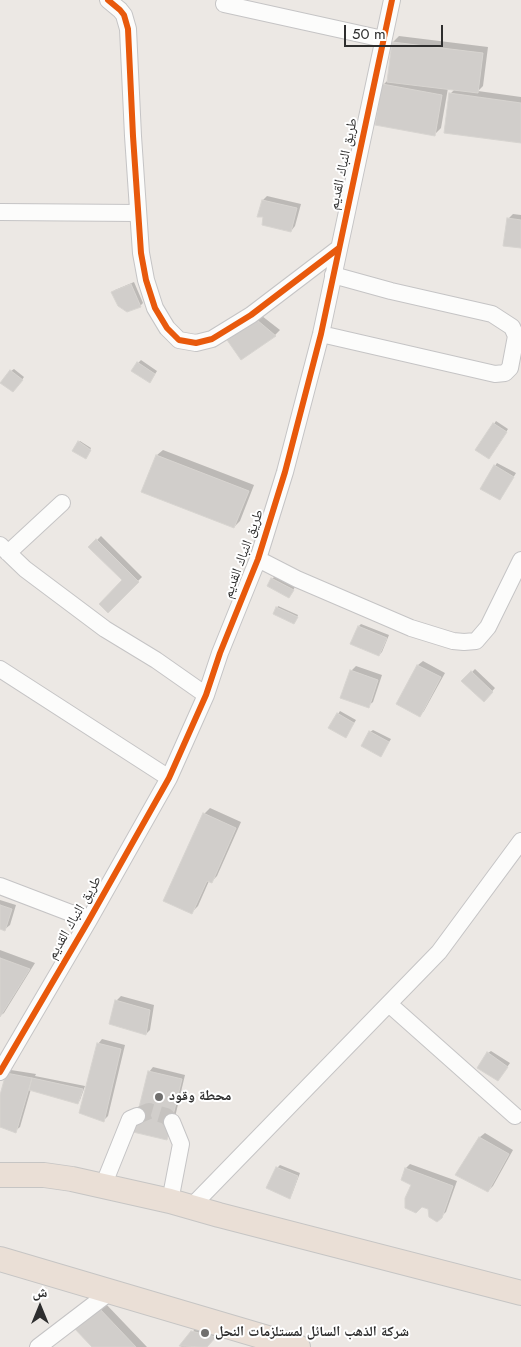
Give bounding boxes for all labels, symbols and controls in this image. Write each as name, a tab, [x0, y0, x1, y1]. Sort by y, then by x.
scale bar	[346, 15, 445, 47]
text: 50 m	[352, 23, 386, 45]
street label: طريق النباك القديم	[326, 117, 362, 211]
street label: طريق النباك القديم	[220, 507, 268, 601]
street label: طريق النباك القديم	[44, 873, 106, 963]
place label: محطة وقود	[169, 1089, 231, 1105]
marker: محطة وقود	[153, 1091, 165, 1103]
north arrow	[15, 1282, 65, 1332]
text: ش	[33, 1282, 47, 1302]
place label: شركة الذهب السائل لمستلزمات النحل	[215, 1325, 409, 1341]
marker: شركة الذهب السائل لمستلزمات النحل	[199, 1327, 211, 1339]

